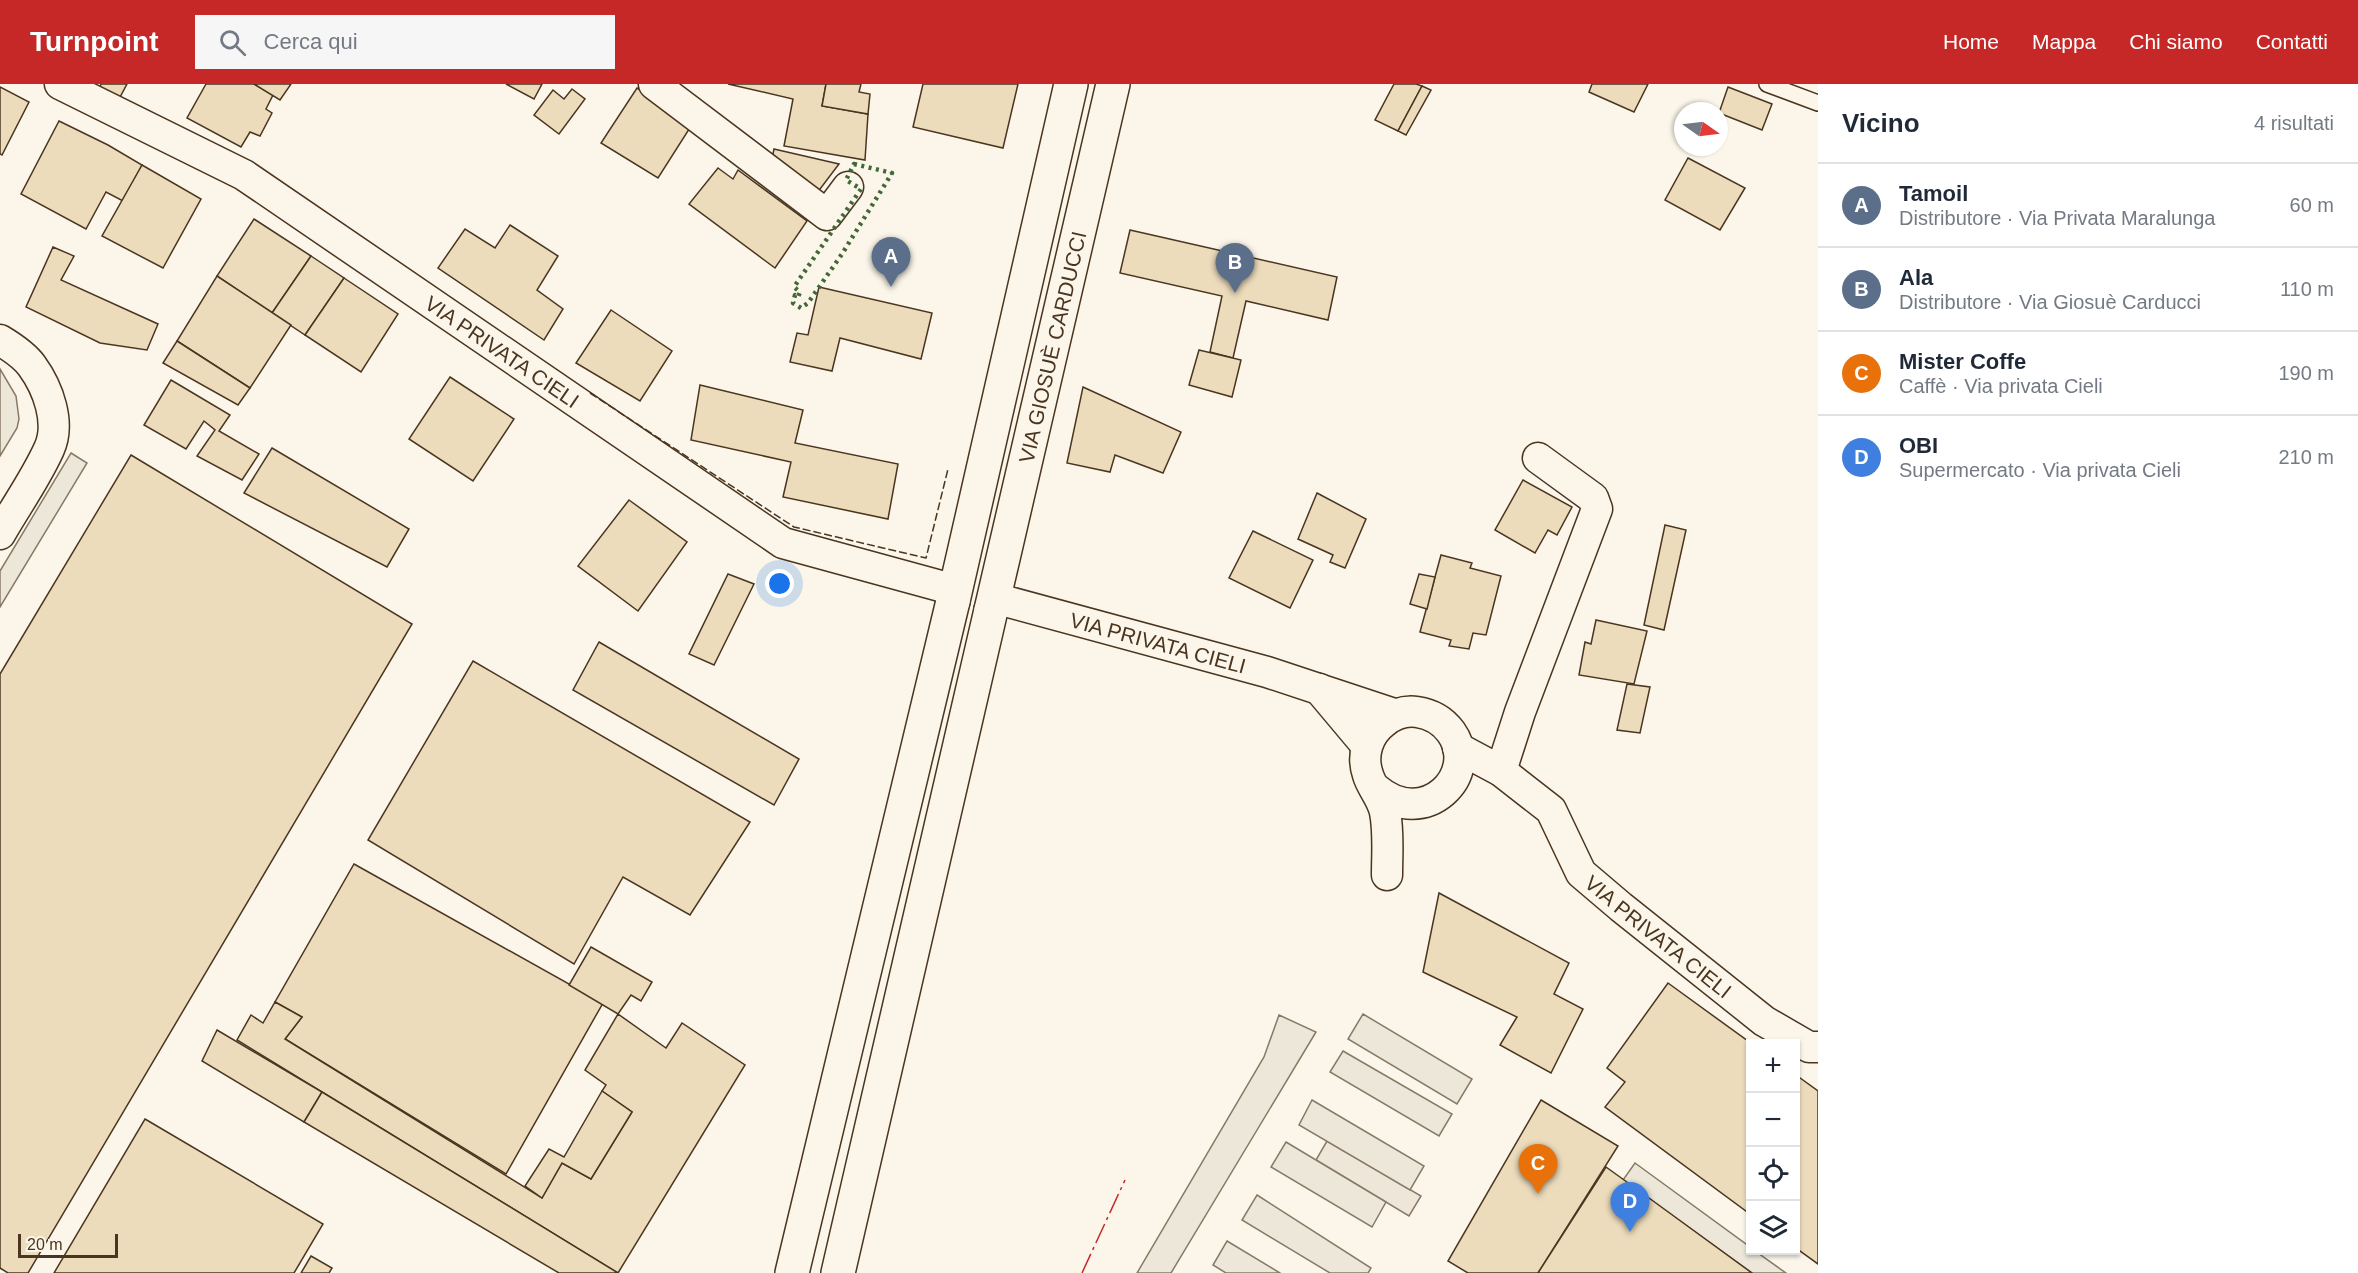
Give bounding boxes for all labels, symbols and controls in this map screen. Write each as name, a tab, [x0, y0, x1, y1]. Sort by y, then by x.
search box	[195, 15, 615, 69]
text: Turnpoint	[30, 26, 159, 57]
icon: search	[216, 26, 249, 59]
text: Cerca qui	[264, 29, 358, 54]
text: Home	[1943, 30, 1999, 53]
text: Mappa	[2032, 30, 2096, 53]
text: Chi siamo	[2129, 30, 2223, 53]
text: Contatti	[2256, 30, 2328, 53]
north arrow	[1674, 102, 1728, 156]
text: Vicino	[1842, 108, 1920, 138]
text: 4 risultati	[2254, 112, 2334, 134]
text: Tamoil	[1899, 181, 1968, 206]
text: A	[1854, 194, 1869, 216]
text: 60 m	[2290, 194, 2334, 216]
text: Distributore · Via Privata Maralunga	[1899, 207, 2215, 229]
street label: VIA GIOSUÈ CARDUCCI	[1014, 229, 1090, 465]
pin: A	[872, 238, 910, 287]
pin: B	[1216, 244, 1254, 293]
text: Ala	[1899, 265, 1933, 290]
text: B	[1854, 278, 1869, 300]
text: 110 m	[2280, 278, 2334, 300]
street label: VIA PRIVATA CIELI	[421, 291, 584, 412]
text: Distributore · Via Giosuè Carducci	[1899, 291, 2201, 313]
text: Mister Coffe	[1899, 349, 2026, 374]
text: C	[1854, 362, 1869, 384]
text: 190 m	[2278, 362, 2334, 384]
text: Caffè · Via privata Cieli	[1899, 375, 2103, 397]
text: OBI	[1899, 433, 1938, 458]
text: D	[1854, 446, 1869, 468]
text: 210 m	[2278, 446, 2334, 468]
text: Supermercato · Via privata Cieli	[1899, 459, 2181, 481]
your location	[765, 569, 794, 598]
street label: VIA PRIVATA CIELI	[1068, 608, 1248, 677]
street label: VIA PRIVATA CIELI	[1581, 870, 1736, 1002]
map controls	[1746, 1039, 1800, 1255]
button: +	[1746, 1039, 1800, 1093]
button: −	[1746, 1093, 1800, 1147]
pin: C	[1518, 1144, 1558, 1194]
button: locate	[1746, 1147, 1800, 1201]
pin: D	[1610, 1182, 1650, 1232]
button: layers	[1746, 1201, 1800, 1255]
scale bar	[18, 1231, 118, 1258]
text: 20 m	[27, 1236, 63, 1253]

